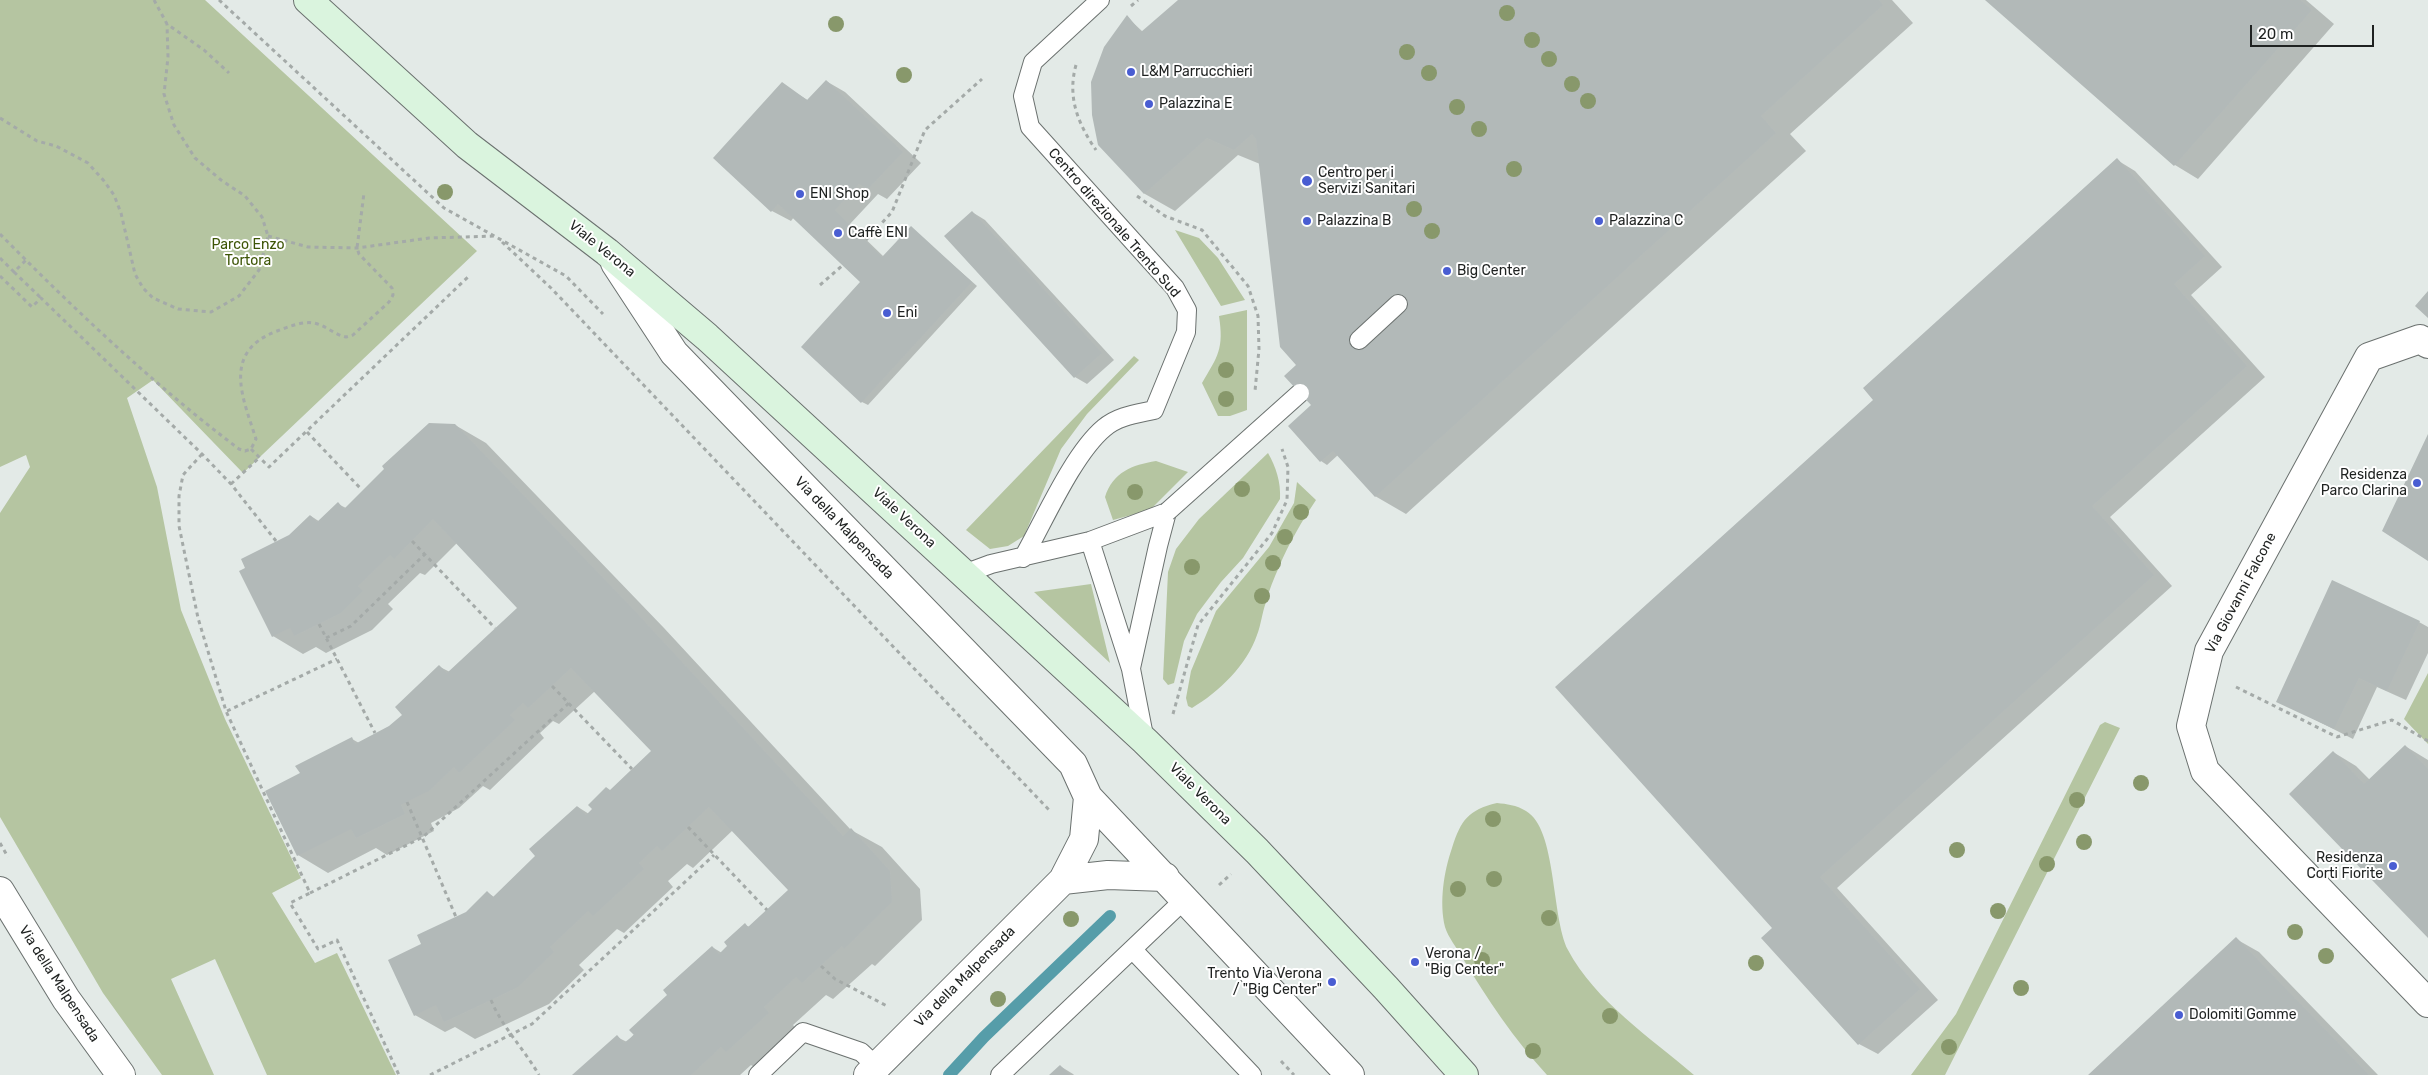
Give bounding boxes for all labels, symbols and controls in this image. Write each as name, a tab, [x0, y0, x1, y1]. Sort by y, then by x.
scale bar	[2253, 15, 2377, 47]
text: 20 m	[2258, 25, 2293, 43]
place label: L&M Parrucchieri	[1141, 64, 1253, 80]
marker: L&M Parrucchieri	[1125, 66, 1137, 78]
place label: Palazzina E	[1159, 96, 1232, 112]
marker: Palazzina E	[1143, 98, 1155, 110]
street label: Centro direzionale Trento Sud	[1044, 145, 1184, 301]
place label: Centro per i Servizi Sanitari	[1318, 165, 1415, 198]
marker: Centro per i Servizi Sanitari	[1300, 174, 1314, 188]
place label: ENI Shop	[810, 186, 869, 202]
marker: ENI Shop	[794, 188, 806, 200]
place label: Palazzina B	[1317, 213, 1391, 229]
place label: Palazzina C	[1609, 213, 1683, 229]
marker: Palazzina B	[1301, 215, 1313, 227]
marker: Palazzina C	[1593, 215, 1605, 227]
street label: Viale Verona	[565, 217, 639, 281]
place label: Caffè ENI	[848, 225, 908, 241]
marker: Caffè ENI	[832, 227, 844, 239]
park label: Parco Enzo Tortora	[212, 237, 284, 270]
place label: Big Center	[1457, 263, 1526, 279]
marker: Big Center	[1441, 265, 1453, 277]
place label: Eni	[897, 305, 917, 321]
marker: Eni	[881, 307, 893, 319]
place label: Residenza Parco Clarina	[2321, 467, 2407, 500]
street label: Via della Malpensada	[791, 473, 897, 583]
marker: Residenza Parco Clarina	[2411, 477, 2423, 489]
street label: Viale Verona	[869, 484, 939, 552]
street label: Via Giovanni Falcone	[2202, 530, 2280, 656]
street label: Viale Verona	[1166, 760, 1234, 828]
place label: Residenza Corti Fiorite	[2306, 850, 2383, 882]
marker: Residenza Corti Fiorite	[2387, 860, 2399, 872]
street label: Via della Malpensada	[15, 923, 103, 1045]
street label: Via della Malpensada	[911, 923, 1019, 1031]
place label: Verona / "Big Center"	[1425, 946, 1504, 979]
marker: Verona / "Big Center"	[1409, 956, 1421, 968]
place label: Trento Via Verona / "Big Center"	[1207, 966, 1322, 999]
marker: Trento Via Verona / "Big Center"	[1326, 976, 1338, 988]
place label: Dolomiti Gomme	[2189, 1007, 2297, 1023]
marker: Dolomiti Gomme	[2173, 1009, 2185, 1021]

